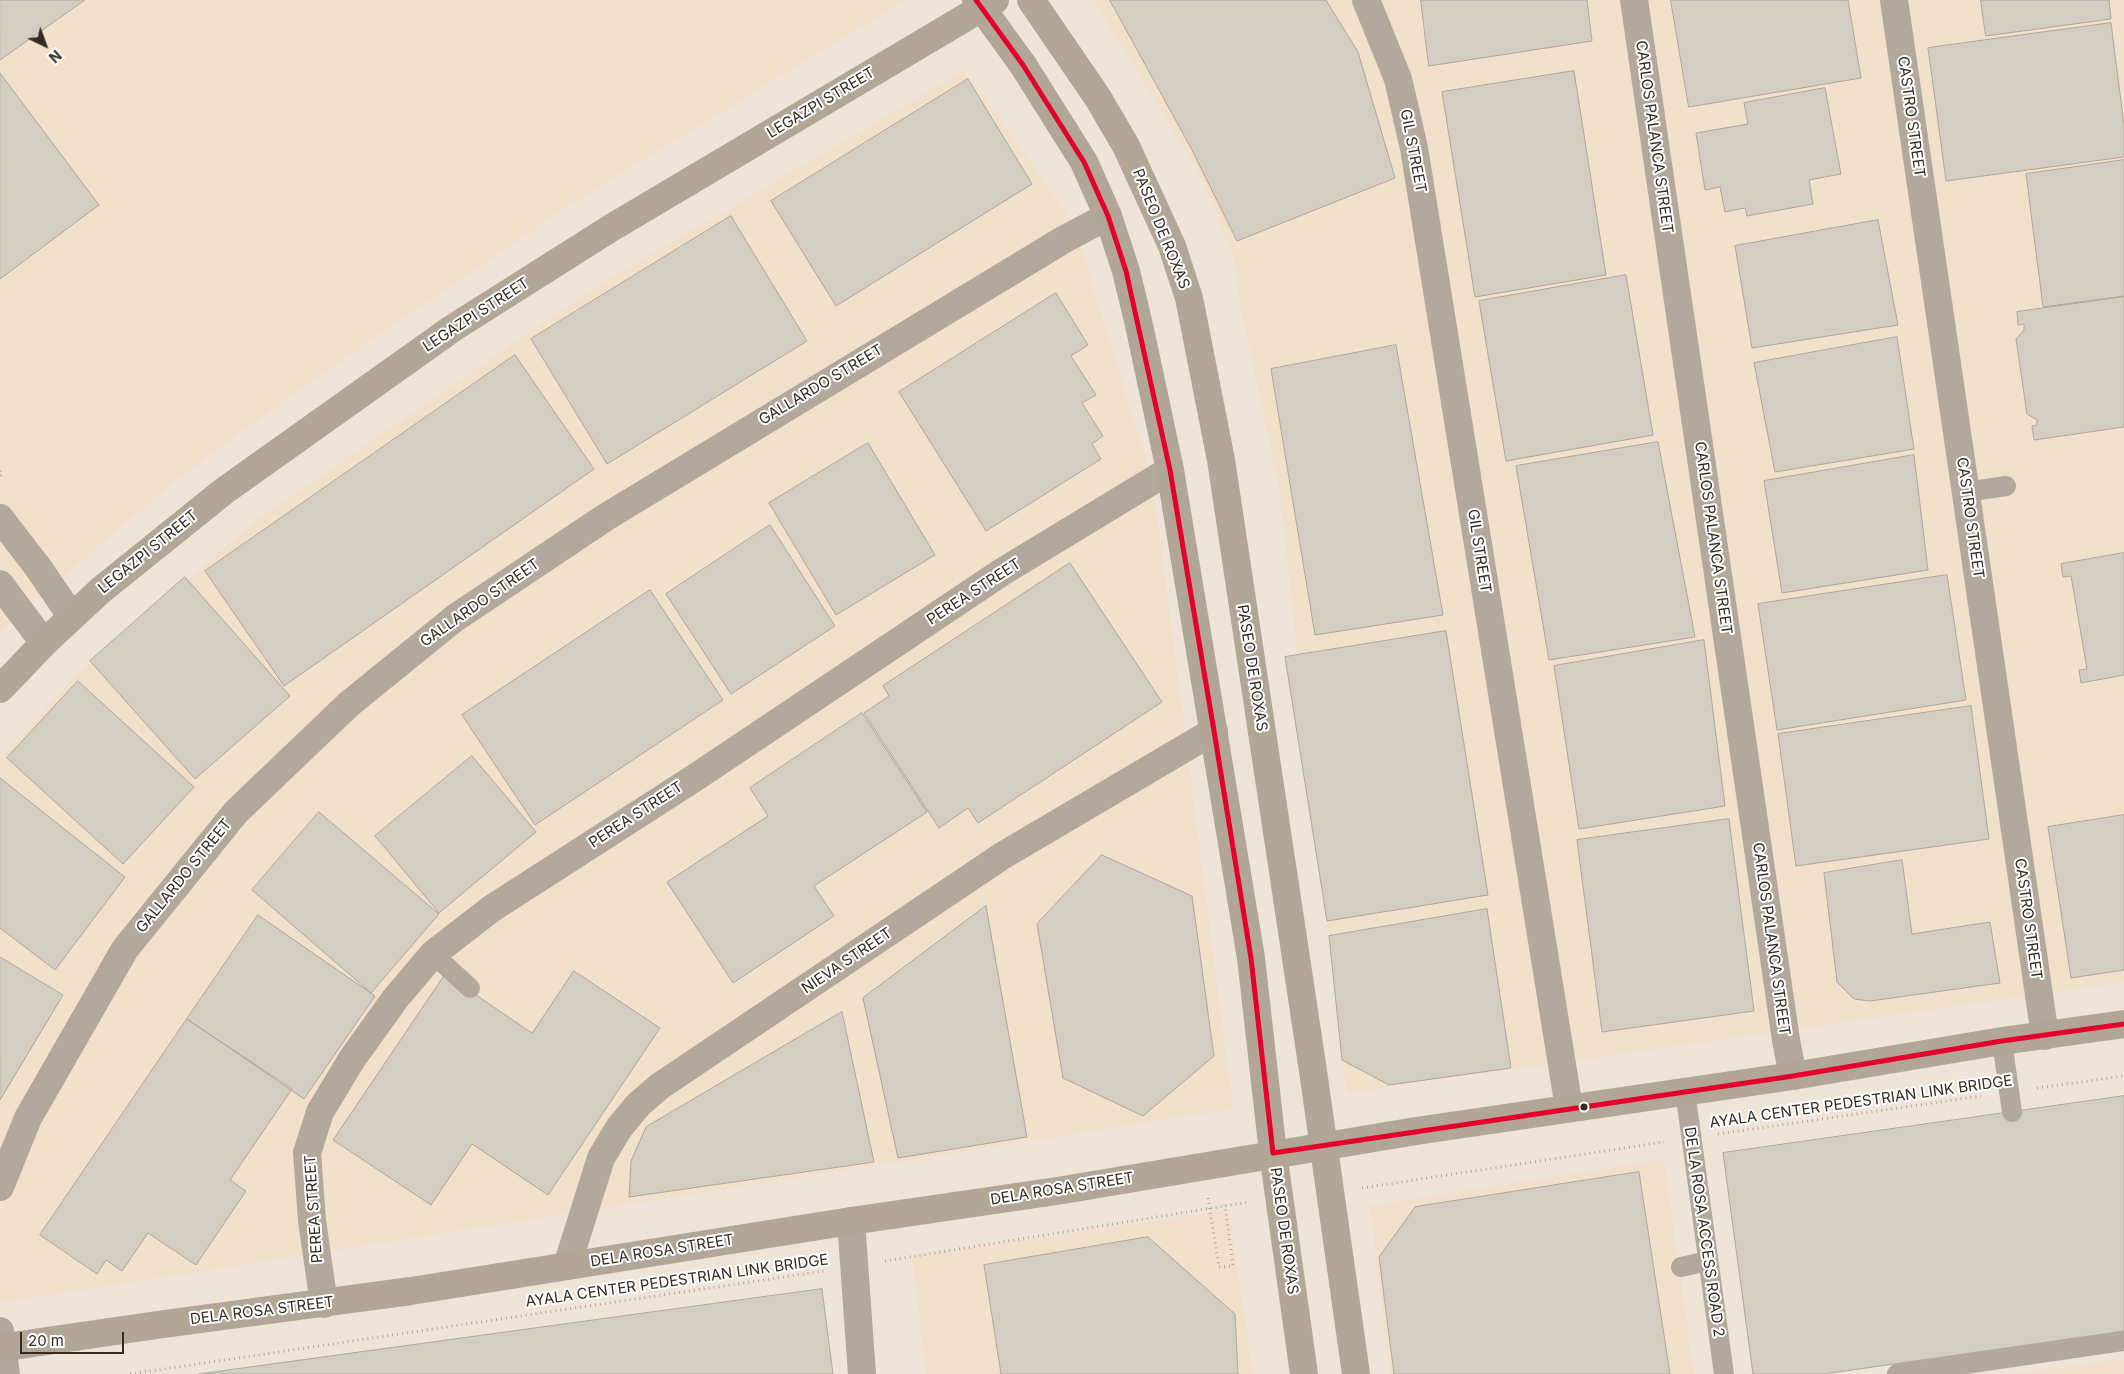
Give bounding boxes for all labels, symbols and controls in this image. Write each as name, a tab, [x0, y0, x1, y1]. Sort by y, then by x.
north arrow	[20, 20, 70, 70]
street label: CARLOS PALANCA STREET	[1632, 39, 1676, 235]
text: N	[46, 47, 65, 66]
street label: CASTRO STREET	[1894, 55, 1928, 179]
street label: LEGAZPI STREET	[764, 64, 878, 142]
street label: GIL STREET	[1396, 108, 1430, 194]
street label: PASEO DE ROXAS	[1129, 166, 1193, 292]
street label: LEGAZPI STREET	[420, 274, 532, 356]
street label: GALLARDO STREET	[756, 341, 886, 429]
street label: CARLOS PALANCA STREET	[1691, 440, 1735, 636]
street label: CASTRO STREET	[1953, 456, 1987, 580]
street label: LEGAZPI STREET	[95, 506, 201, 598]
street label: GIL STREET	[1463, 508, 1495, 594]
street label: GALLARDO STREET	[417, 555, 543, 651]
street label: PEREA STREET	[924, 555, 1024, 629]
street label: PASEO DE ROXAS	[1233, 603, 1271, 733]
street label: PEREA STREET	[586, 778, 686, 852]
street label: GALLARDO STREET	[133, 815, 235, 937]
street label: CARLOS PALANCA STREET	[1749, 841, 1793, 1037]
street label: CASTRO STREET	[2011, 857, 2045, 981]
street label: NIEVA STREET	[798, 924, 896, 998]
street label: AYALA CENTER PEDESTRIAN LINK BRIDGE	[1708, 1072, 2014, 1132]
unlabelled marker	[1579, 1102, 1589, 1112]
street label: DE LA ROSA ACCESS ROAD 2	[1680, 1126, 1728, 1338]
street label: PEREA STREET	[301, 1154, 327, 1264]
street label: PASEO DE ROXAS	[1266, 1166, 1302, 1296]
street label: DELA ROSA STREET	[989, 1169, 1135, 1209]
street label: DELA ROSA STREET	[589, 1231, 735, 1271]
street label: AYALA CENTER PEDESTRIAN LINK BRIDGE	[524, 1251, 830, 1311]
street label: DELA ROSA STREET	[189, 1293, 335, 1329]
scale bar	[22, 1322, 126, 1354]
text: 20 m	[28, 1331, 64, 1350]

